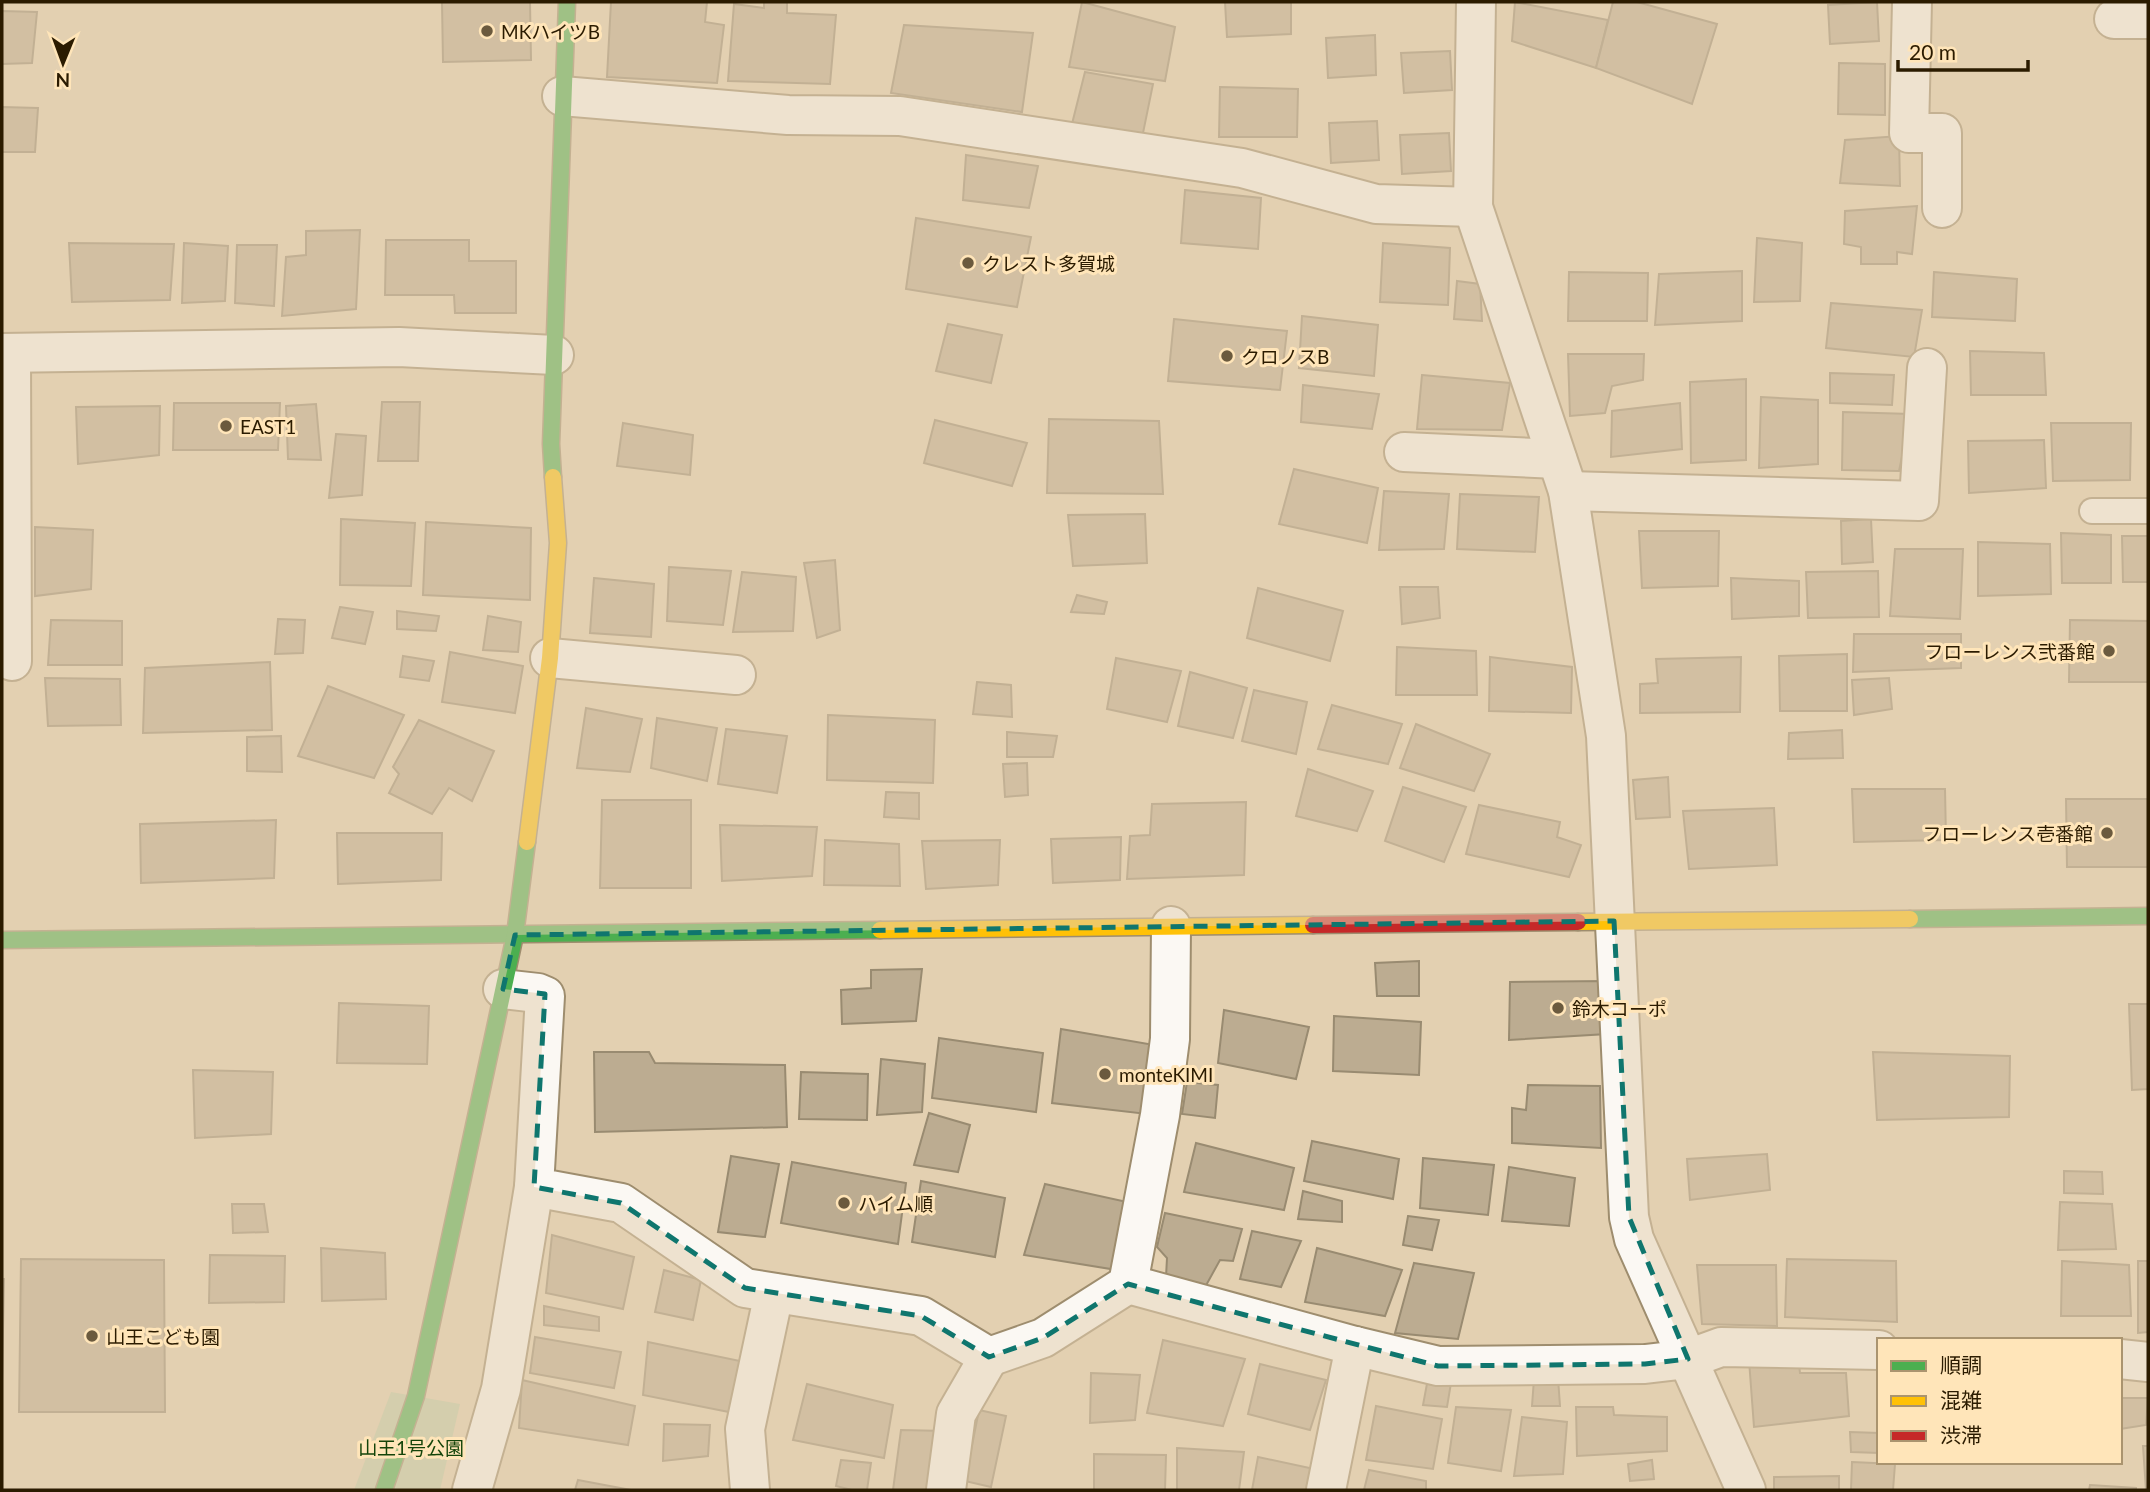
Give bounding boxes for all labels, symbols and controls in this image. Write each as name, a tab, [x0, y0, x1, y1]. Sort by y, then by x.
place label: MKハイツB	[501, 20, 600, 43]
marker: MKハイツB	[479, 23, 495, 39]
north arrow	[28, 28, 98, 98]
scale bar	[1898, 28, 2028, 72]
text: 20 m	[1909, 39, 1956, 64]
text: N	[55, 69, 70, 92]
place label: クレスト多賀城	[982, 252, 1115, 275]
marker: クレスト多賀城	[960, 255, 976, 271]
place label: クロノスB	[1241, 345, 1329, 368]
marker: クロノスB	[1219, 348, 1235, 364]
place label: EAST1	[240, 415, 296, 438]
marker: EAST1	[218, 418, 234, 434]
place label: フローレンス弐番館	[1924, 640, 2095, 663]
marker: フローレンス弐番館	[2101, 643, 2117, 659]
place label: フローレンス壱番館	[1922, 822, 2093, 845]
marker: フローレンス壱番館	[2099, 825, 2115, 841]
place label: 鈴木コーポ	[1572, 997, 1667, 1020]
marker: 鈴木コーポ	[1550, 1000, 1566, 1016]
place label: monteKIMI	[1119, 1063, 1213, 1086]
marker: monteKIMI	[1097, 1066, 1113, 1082]
place label: ハイム順	[858, 1192, 933, 1215]
marker: ハイム順	[836, 1195, 852, 1211]
place label: 山王こども園	[106, 1325, 220, 1348]
marker: 山王こども園	[84, 1328, 100, 1344]
legend	[1877, 1338, 2122, 1464]
text: 順調	[1940, 1352, 1982, 1377]
text: 混雑	[1940, 1387, 1982, 1412]
text: 渋滞	[1940, 1422, 1982, 1447]
park label: 山王1号公園	[358, 1436, 464, 1459]

